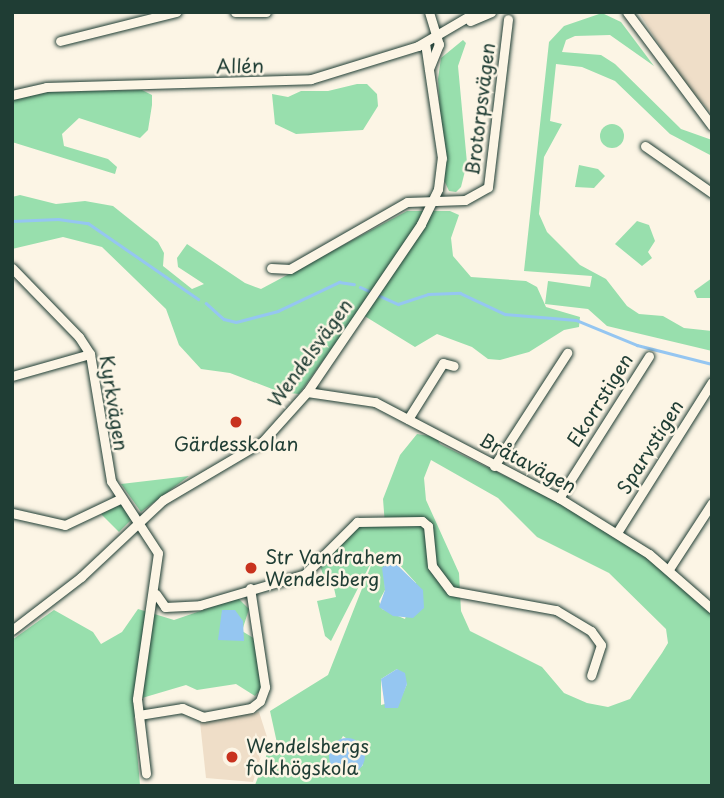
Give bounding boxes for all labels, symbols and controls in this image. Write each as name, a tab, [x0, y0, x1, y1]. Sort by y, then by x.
street label: Brotorpsvägen	[461, 41, 499, 177]
street label: Allén	[216, 54, 264, 78]
street label: Wendelsvägen	[263, 294, 357, 412]
street label: Ekorrstigen	[562, 349, 638, 451]
street label: Kyrkvägen	[95, 353, 133, 453]
street label: Sparvstigen	[612, 396, 688, 498]
marker: Gärdesskolan	[228, 414, 244, 430]
street label: Bråtavägen	[476, 428, 580, 498]
place label: Gärdesskolan	[174, 433, 298, 455]
place label: Str Vandrahem Wendelsberg	[265, 546, 404, 590]
marker: Str Vandrahem Wendelsberg	[243, 560, 259, 576]
place label: Wendelsbergs folkhögskola	[246, 735, 369, 779]
marker: Wendelsbergs folkhögskola	[224, 749, 240, 765]

